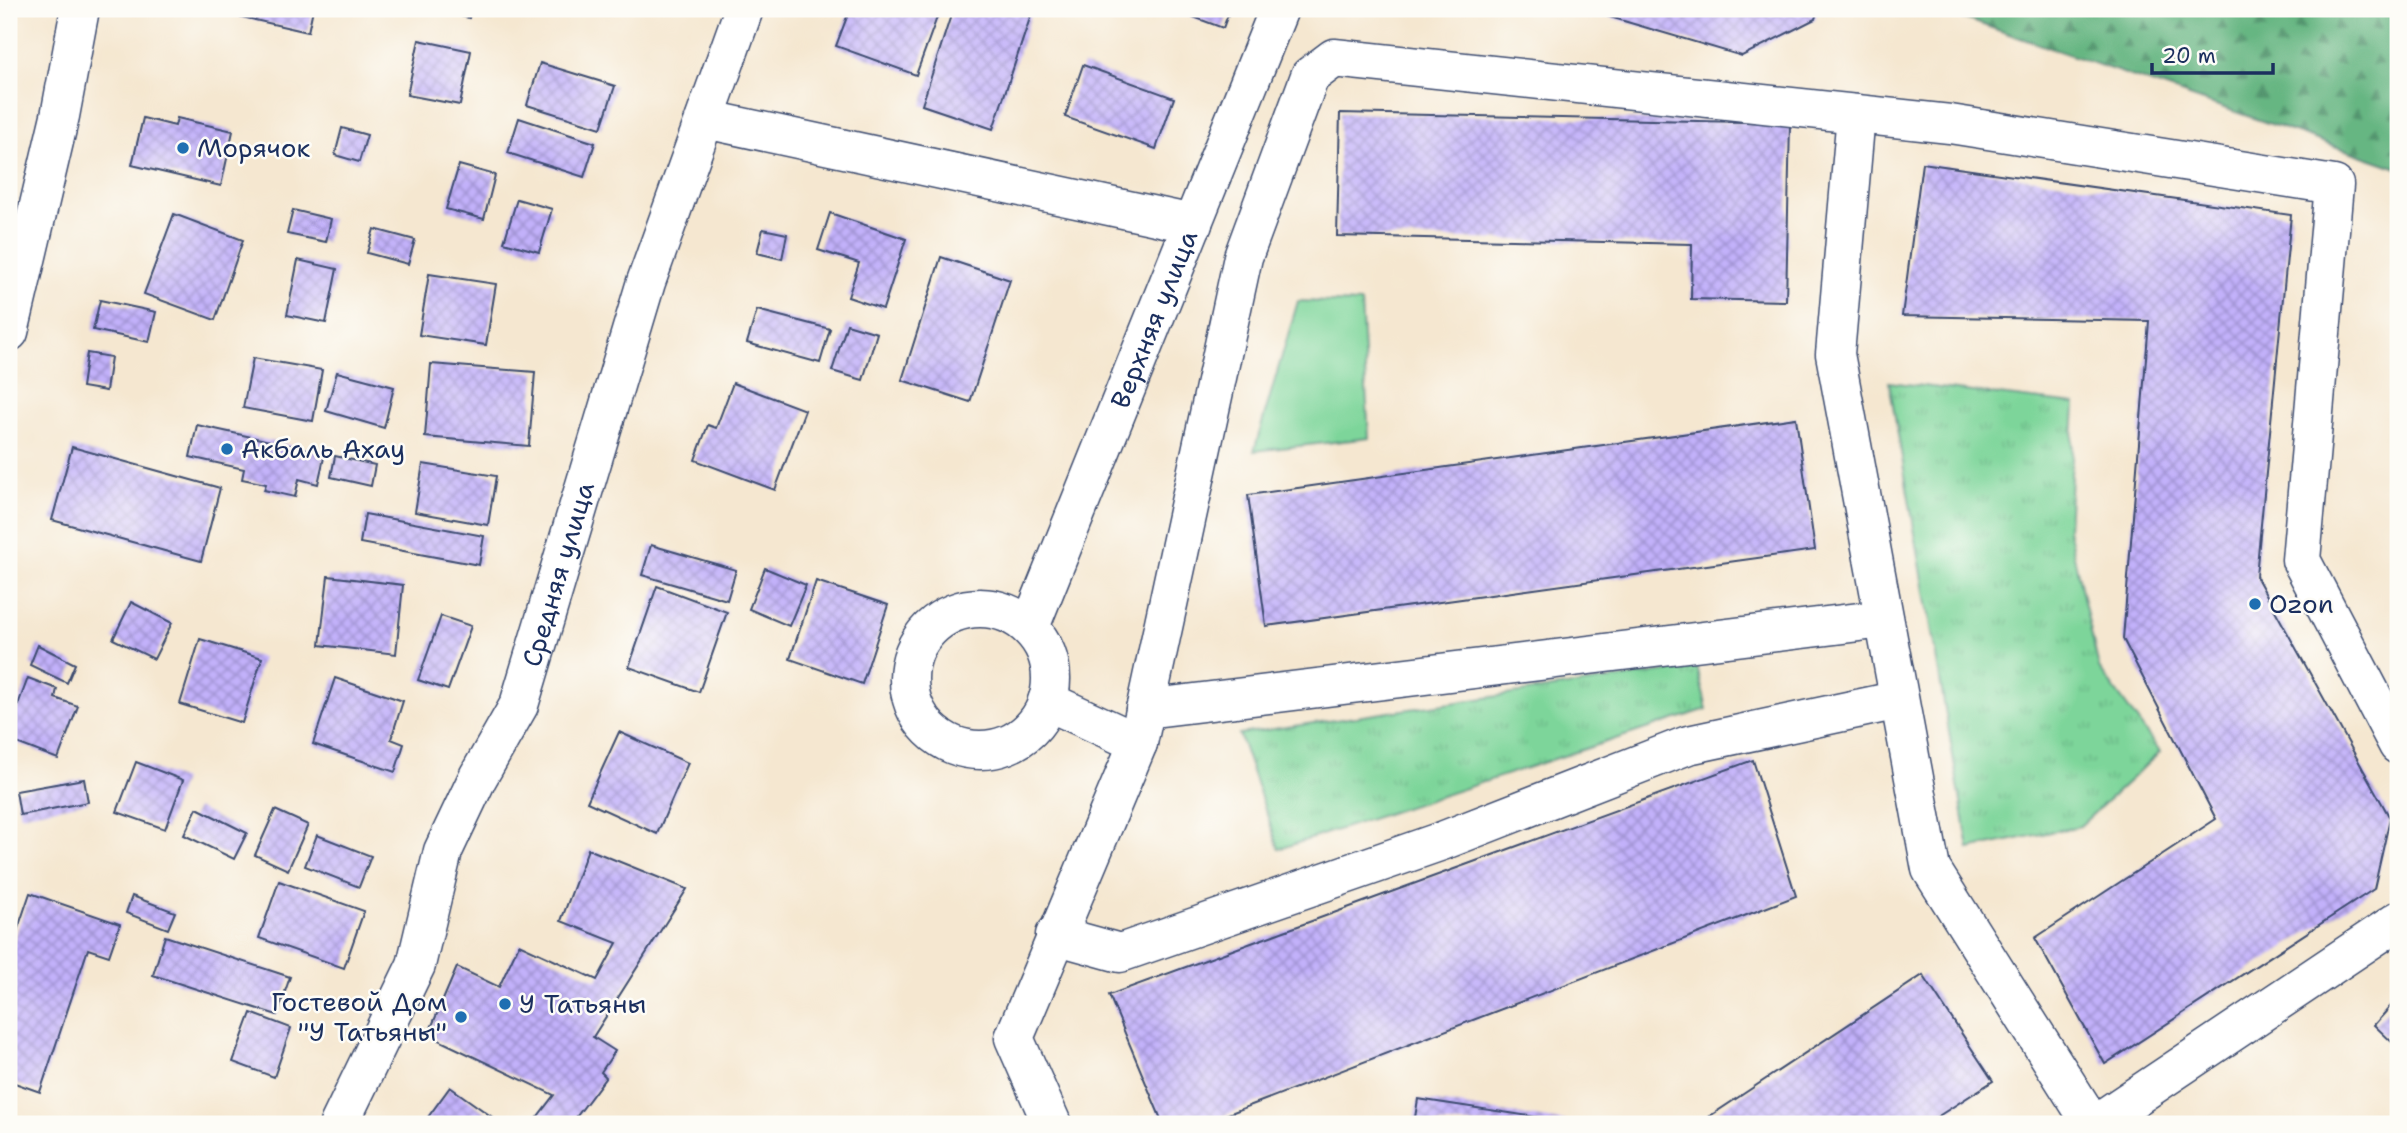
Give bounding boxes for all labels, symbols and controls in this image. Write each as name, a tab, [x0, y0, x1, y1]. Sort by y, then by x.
scale bar	[2152, 32, 2272, 76]
text: 20 m	[2162, 42, 2216, 70]
place label: Морячок	[197, 130, 310, 165]
marker: Морячок	[175, 140, 191, 156]
street label: Верхняя улица	[1102, 225, 1205, 413]
place label: Акбаль Ахау	[241, 431, 405, 466]
marker: Акбаль Ахау	[219, 441, 235, 457]
street label: Средняя улица	[514, 478, 602, 671]
place label: Ozon	[2269, 586, 2334, 621]
marker: Ozon	[2247, 596, 2263, 612]
place label: Гостевой Дом "У Татьяны"	[271, 984, 447, 1049]
place label: У Татьяны	[519, 986, 646, 1021]
marker: У Татьяны	[497, 996, 513, 1012]
marker: Гостевой Дом "У Татьяны"	[453, 1009, 469, 1025]

